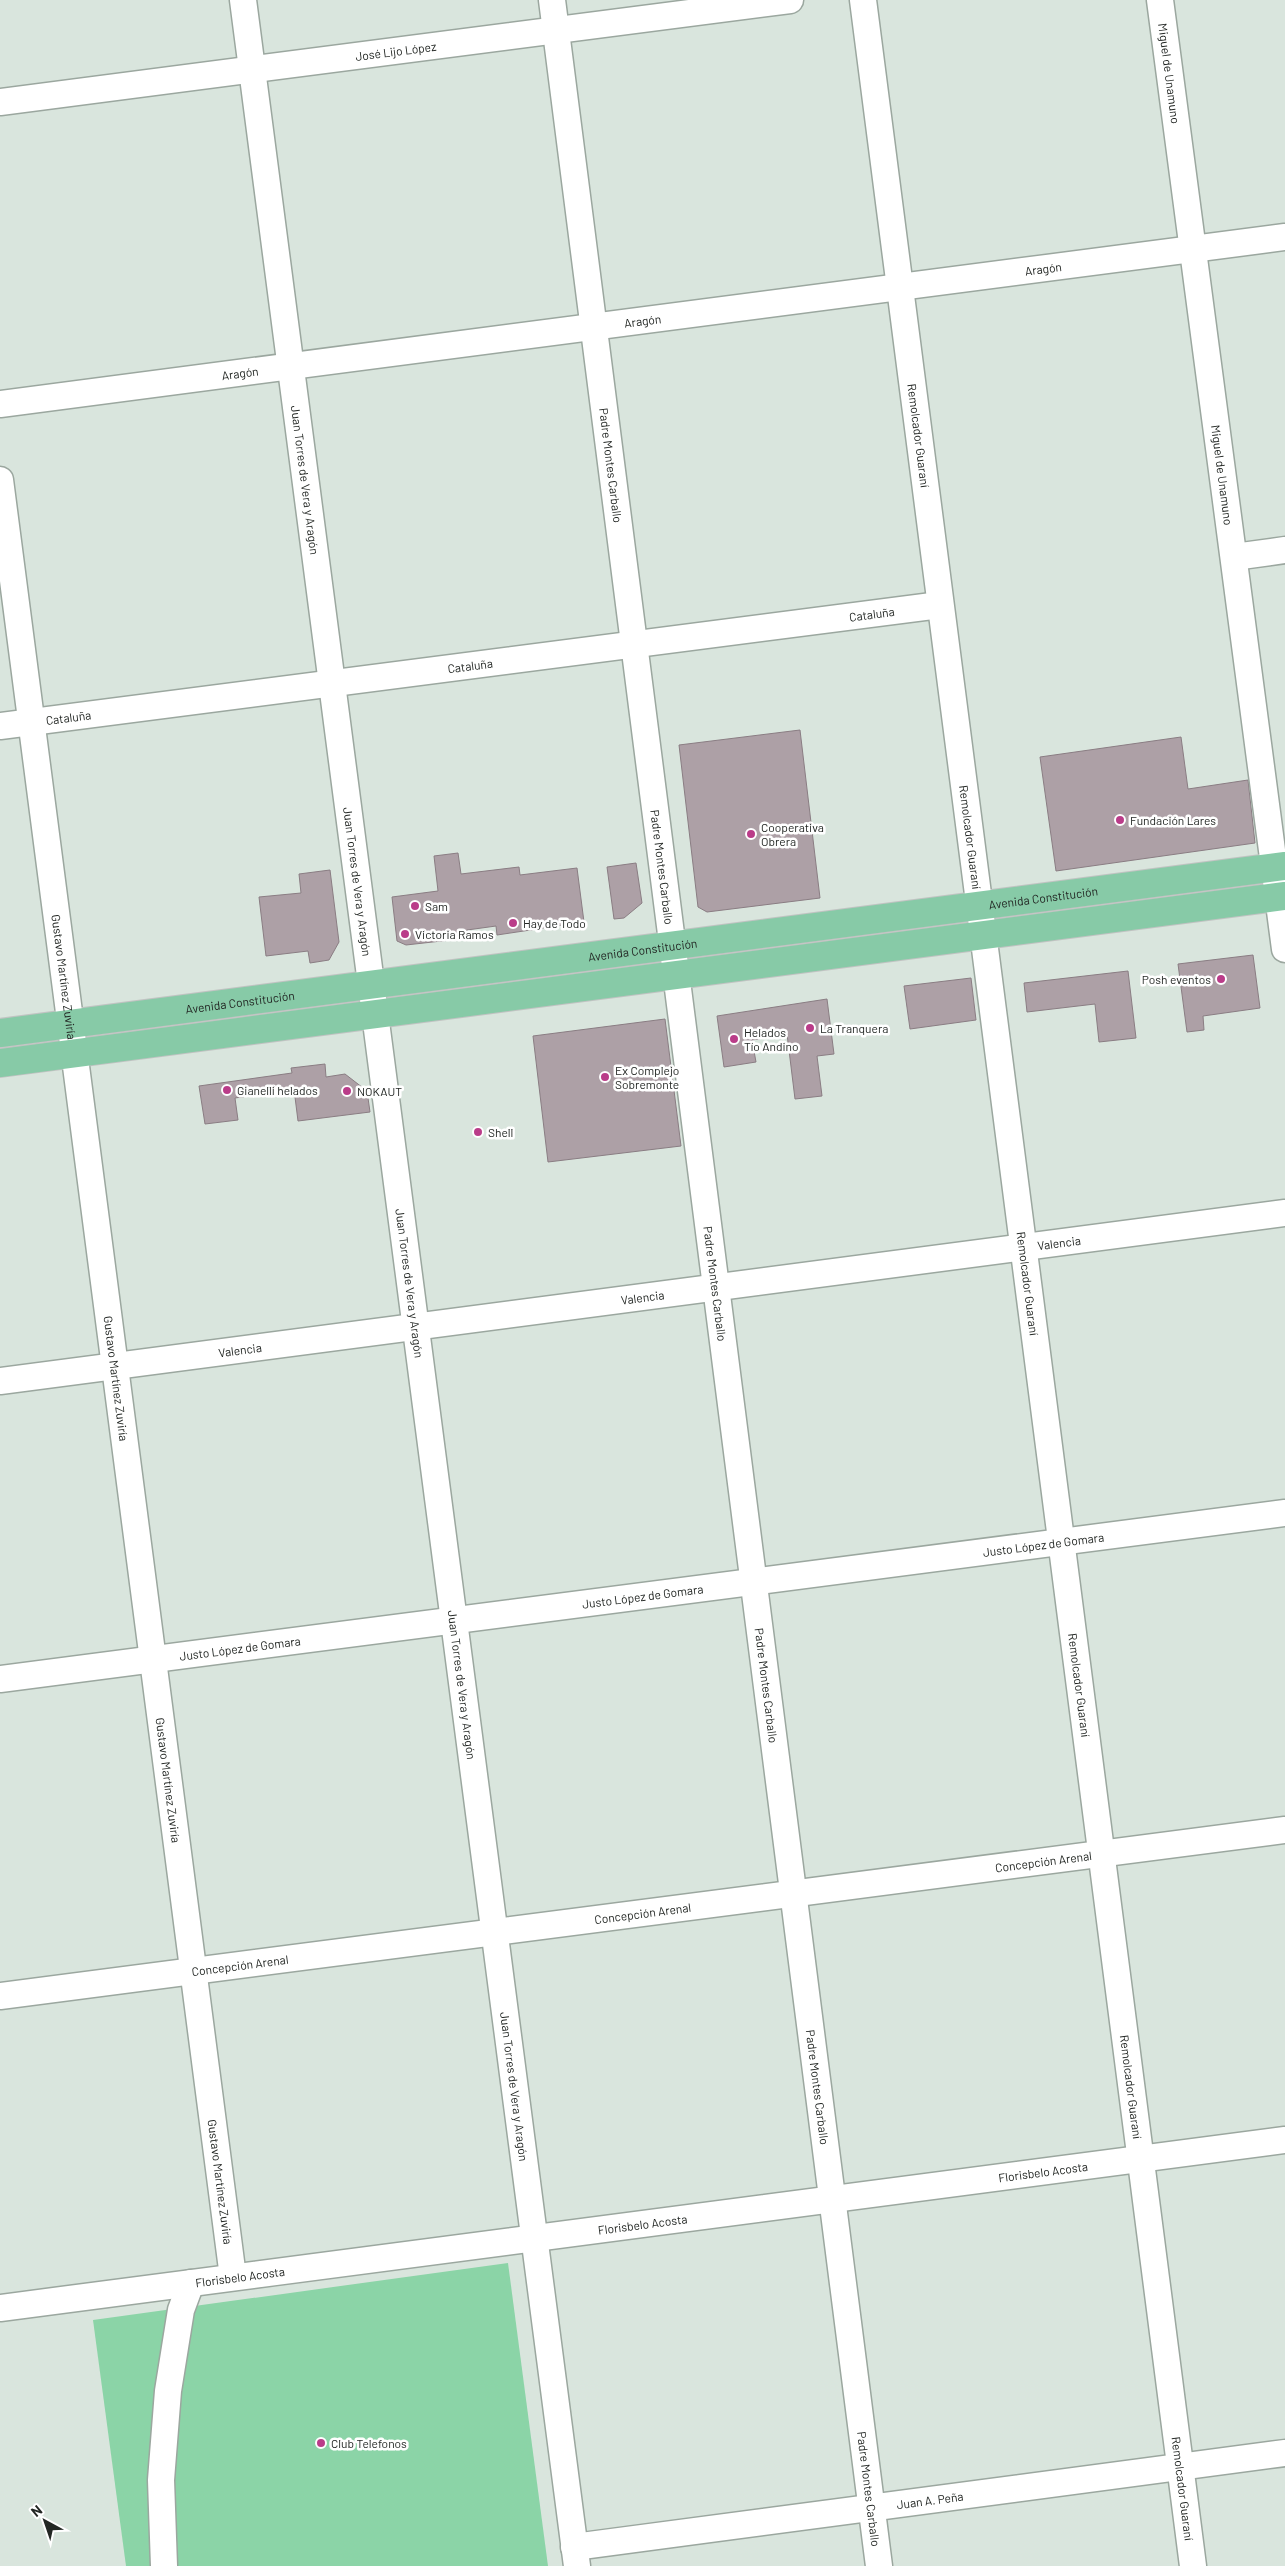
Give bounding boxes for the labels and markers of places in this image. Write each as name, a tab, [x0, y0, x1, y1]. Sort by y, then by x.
place label: Fundación Lares	[1130, 813, 1216, 827]
marker: Fundación Lares	[1114, 814, 1126, 826]
place label: Cooperativa Obrera	[761, 820, 824, 848]
marker: Cooperativa Obrera	[745, 828, 757, 840]
place label: Sam	[425, 899, 448, 913]
marker: Sam	[409, 900, 421, 912]
place label: Hay de Todo	[523, 916, 586, 930]
marker: Hay de Todo	[507, 917, 519, 929]
place label: Victoria Ramos	[415, 927, 494, 941]
marker: Victoria Ramos	[399, 928, 411, 940]
place label: Posh eventos	[1142, 972, 1211, 986]
marker: Posh eventos	[1215, 973, 1227, 985]
place label: La Tranquera	[820, 1021, 888, 1035]
marker: La Tranquera	[804, 1022, 816, 1034]
place label: Helados Tío Andino	[744, 1025, 799, 1053]
marker: Helados Tío Andino	[728, 1033, 740, 1045]
place label: Ex Complejo Sobremonte	[615, 1063, 679, 1091]
marker: Ex Complejo Sobremonte	[599, 1071, 611, 1083]
place label: Gianelli helados	[237, 1083, 318, 1097]
marker: Gianelli helados	[221, 1084, 233, 1096]
place label: NOKAUT	[357, 1084, 402, 1098]
marker: NOKAUT	[341, 1085, 353, 1097]
place label: Shell	[488, 1125, 513, 1139]
marker: Shell	[472, 1126, 484, 1138]
place label: Club Telefonos	[331, 2436, 407, 2450]
marker: Club Telefonos	[315, 2437, 327, 2449]

